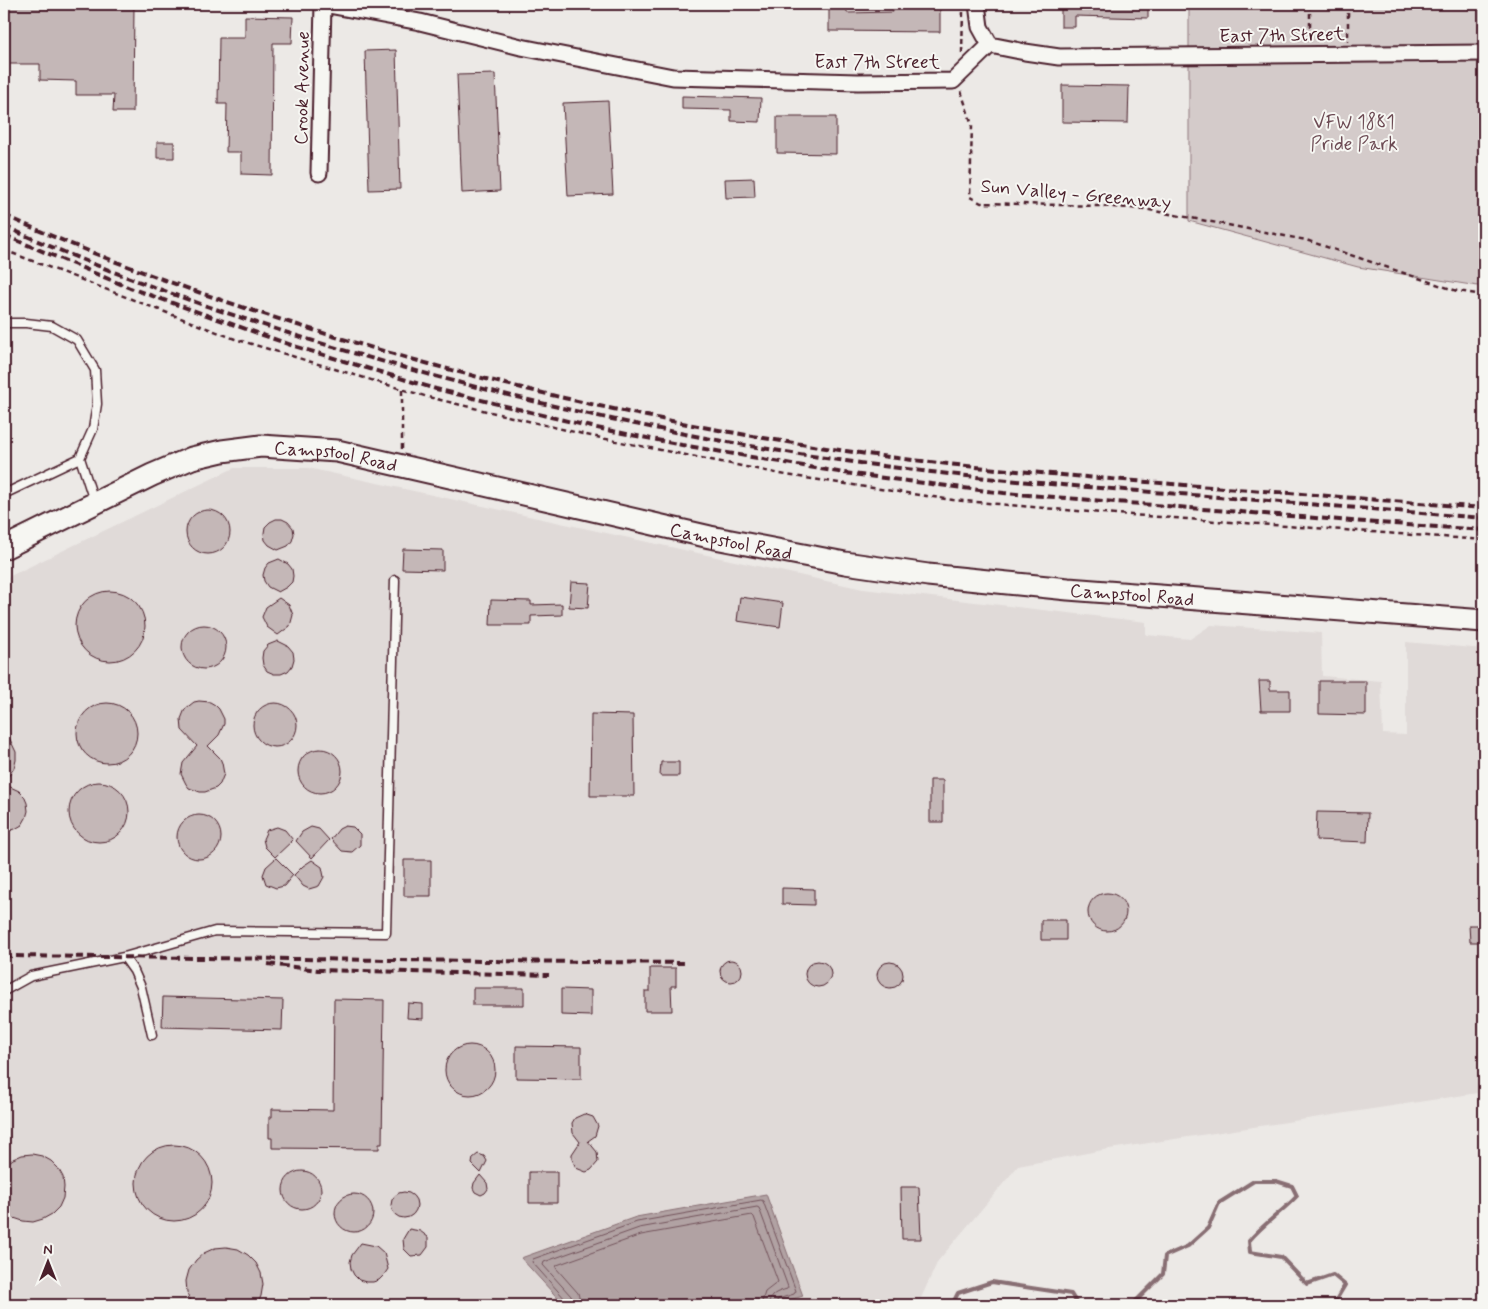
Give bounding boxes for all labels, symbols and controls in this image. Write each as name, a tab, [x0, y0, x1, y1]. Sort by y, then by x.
street label: East 7th Street	[1219, 22, 1345, 49]
street label: Crook Avenue	[289, 31, 316, 145]
street label: East 7th Street	[814, 50, 940, 75]
park label: VFW 1881 Pride Park	[1310, 110, 1398, 157]
street label: Sun Valley - Greenway	[980, 174, 1172, 215]
street label: Campstool Road	[273, 436, 399, 478]
street label: Campstool Road	[667, 517, 794, 567]
street label: Campstool Road	[1069, 578, 1195, 613]
north arrow	[22, 1236, 72, 1286]
text: N	[43, 1241, 53, 1259]

